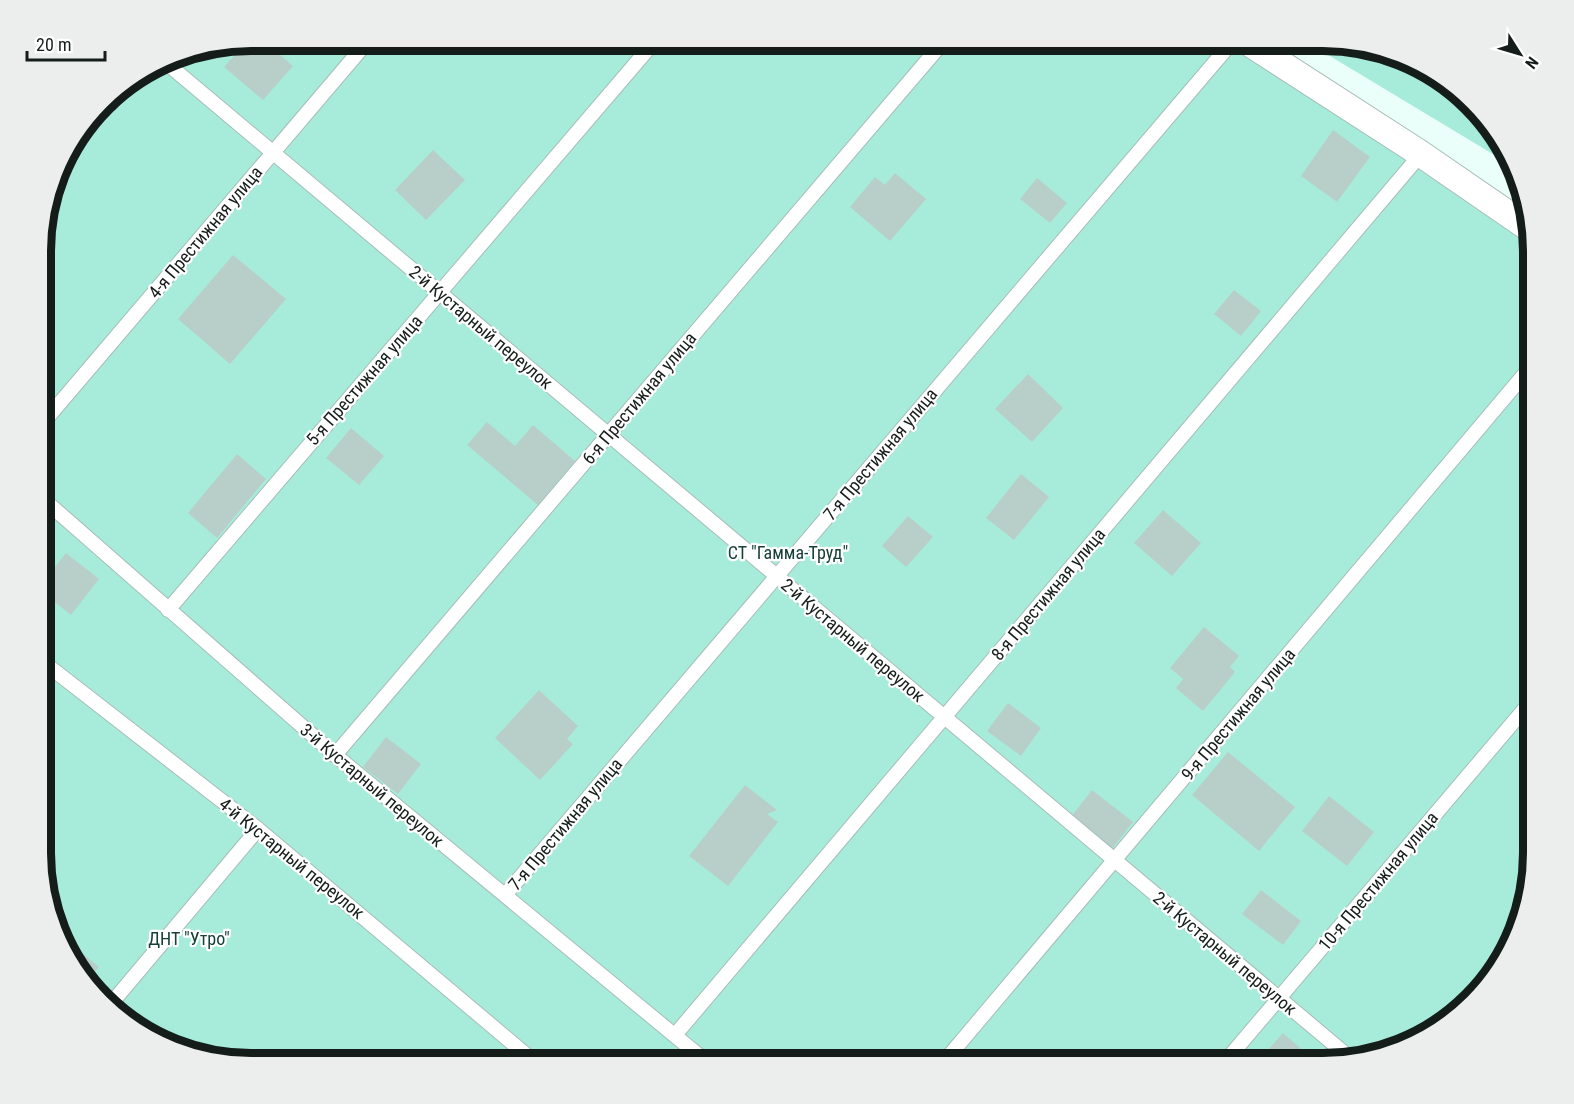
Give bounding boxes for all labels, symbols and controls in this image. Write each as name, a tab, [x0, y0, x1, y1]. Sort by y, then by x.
scale bar	[27, 24, 105, 62]
north arrow	[1490, 24, 1550, 84]
text: 20 m	[36, 34, 71, 55]
text: N	[1521, 53, 1542, 72]
street label: 4-я Престижная улица	[144, 162, 266, 302]
street label: 2-й Кустарный переулок	[405, 261, 557, 393]
street label: 5-я Престижная улица	[302, 311, 426, 449]
street label: 6-я Престижная улица	[578, 328, 700, 468]
street label: 7-я Престижная улица	[819, 384, 941, 524]
street label: 8-я Престижная улица	[987, 524, 1109, 664]
park label: СТ "Гамма-Труд"	[728, 542, 848, 563]
street label: 2-й Кустарный переулок	[777, 574, 929, 706]
street label: 9-я Престижная улица	[1177, 644, 1299, 784]
street label: 3-й Кустарный переулок	[296, 719, 448, 851]
street label: 7-я Престижная улица	[504, 754, 626, 894]
street label: 4-й Кустарный переулок	[215, 793, 369, 923]
street label: 10-я Престижная улица	[1314, 807, 1442, 955]
street label: 2-й Кустарный переулок	[1149, 887, 1301, 1019]
park label: ДНТ "Утро"	[148, 928, 230, 949]

